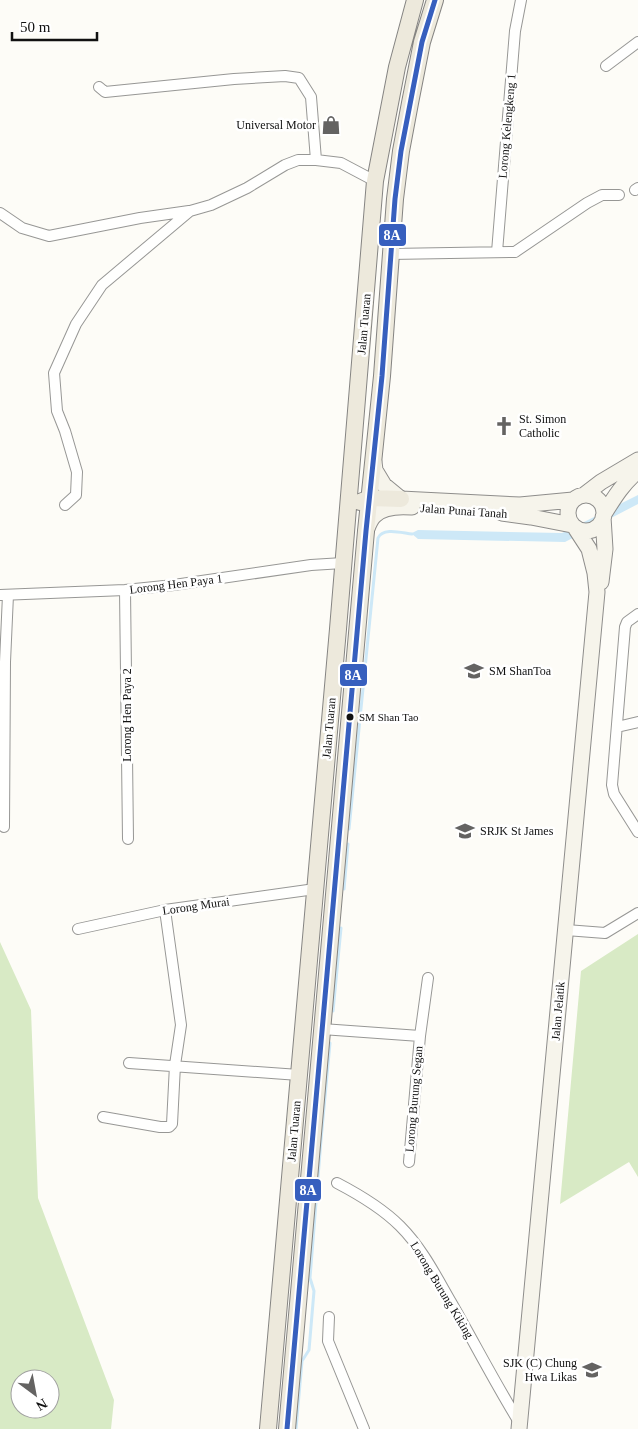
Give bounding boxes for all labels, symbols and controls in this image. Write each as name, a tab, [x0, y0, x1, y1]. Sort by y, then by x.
scale bar	[12, 10, 98, 42]
text: 50 m	[20, 19, 51, 35]
street label: Lorong Kelengkeng 1	[495, 73, 519, 179]
shop icon: Universal Motor	[320, 114, 342, 136]
place label: Universal Motor	[236, 118, 316, 132]
line badge: 8A	[378, 223, 407, 247]
text: 8A	[383, 228, 401, 243]
street label: Jalan Tuaran	[354, 293, 374, 355]
place label: St. Simon Catholic	[519, 412, 566, 440]
church icon: St. Simon Catholic	[493, 415, 515, 437]
street label: Jalan Punai Tanah	[420, 501, 508, 521]
street label: Lorong Hen Paya 1	[129, 571, 223, 597]
school or university icon: SM ShanToa	[463, 660, 485, 682]
line badge: 8A	[339, 663, 368, 687]
place label: SM ShanToa	[489, 664, 552, 678]
street label: Lorong Hen Paya 2	[120, 668, 134, 762]
text: 8A	[344, 668, 362, 683]
street label: Jalan Tuaran	[319, 697, 339, 759]
place label: SM Shan Tao	[359, 711, 419, 723]
marker: SM Shan Tao	[345, 712, 355, 722]
school or university icon: SRJK St James	[454, 820, 476, 842]
place label: SRJK St James	[480, 824, 554, 838]
street label: Lorong Murai	[162, 894, 231, 918]
street label: Jalan Jelatik	[548, 981, 568, 1041]
street label: Lorong Burung Segan	[402, 1045, 426, 1153]
street label: Jalan Tuaran	[284, 1100, 304, 1162]
line badge: 8A	[294, 1178, 322, 1202]
text: 8A	[299, 1183, 317, 1198]
street label: Lorong Burung Kiking	[407, 1239, 477, 1341]
place label: SJK (C) Chung Hwa Likas	[503, 1356, 577, 1384]
school or university icon: SJK (C) Chung Hwa Likas	[581, 1359, 603, 1381]
north arrow	[10, 1369, 60, 1419]
text: N	[33, 1396, 50, 1414]

